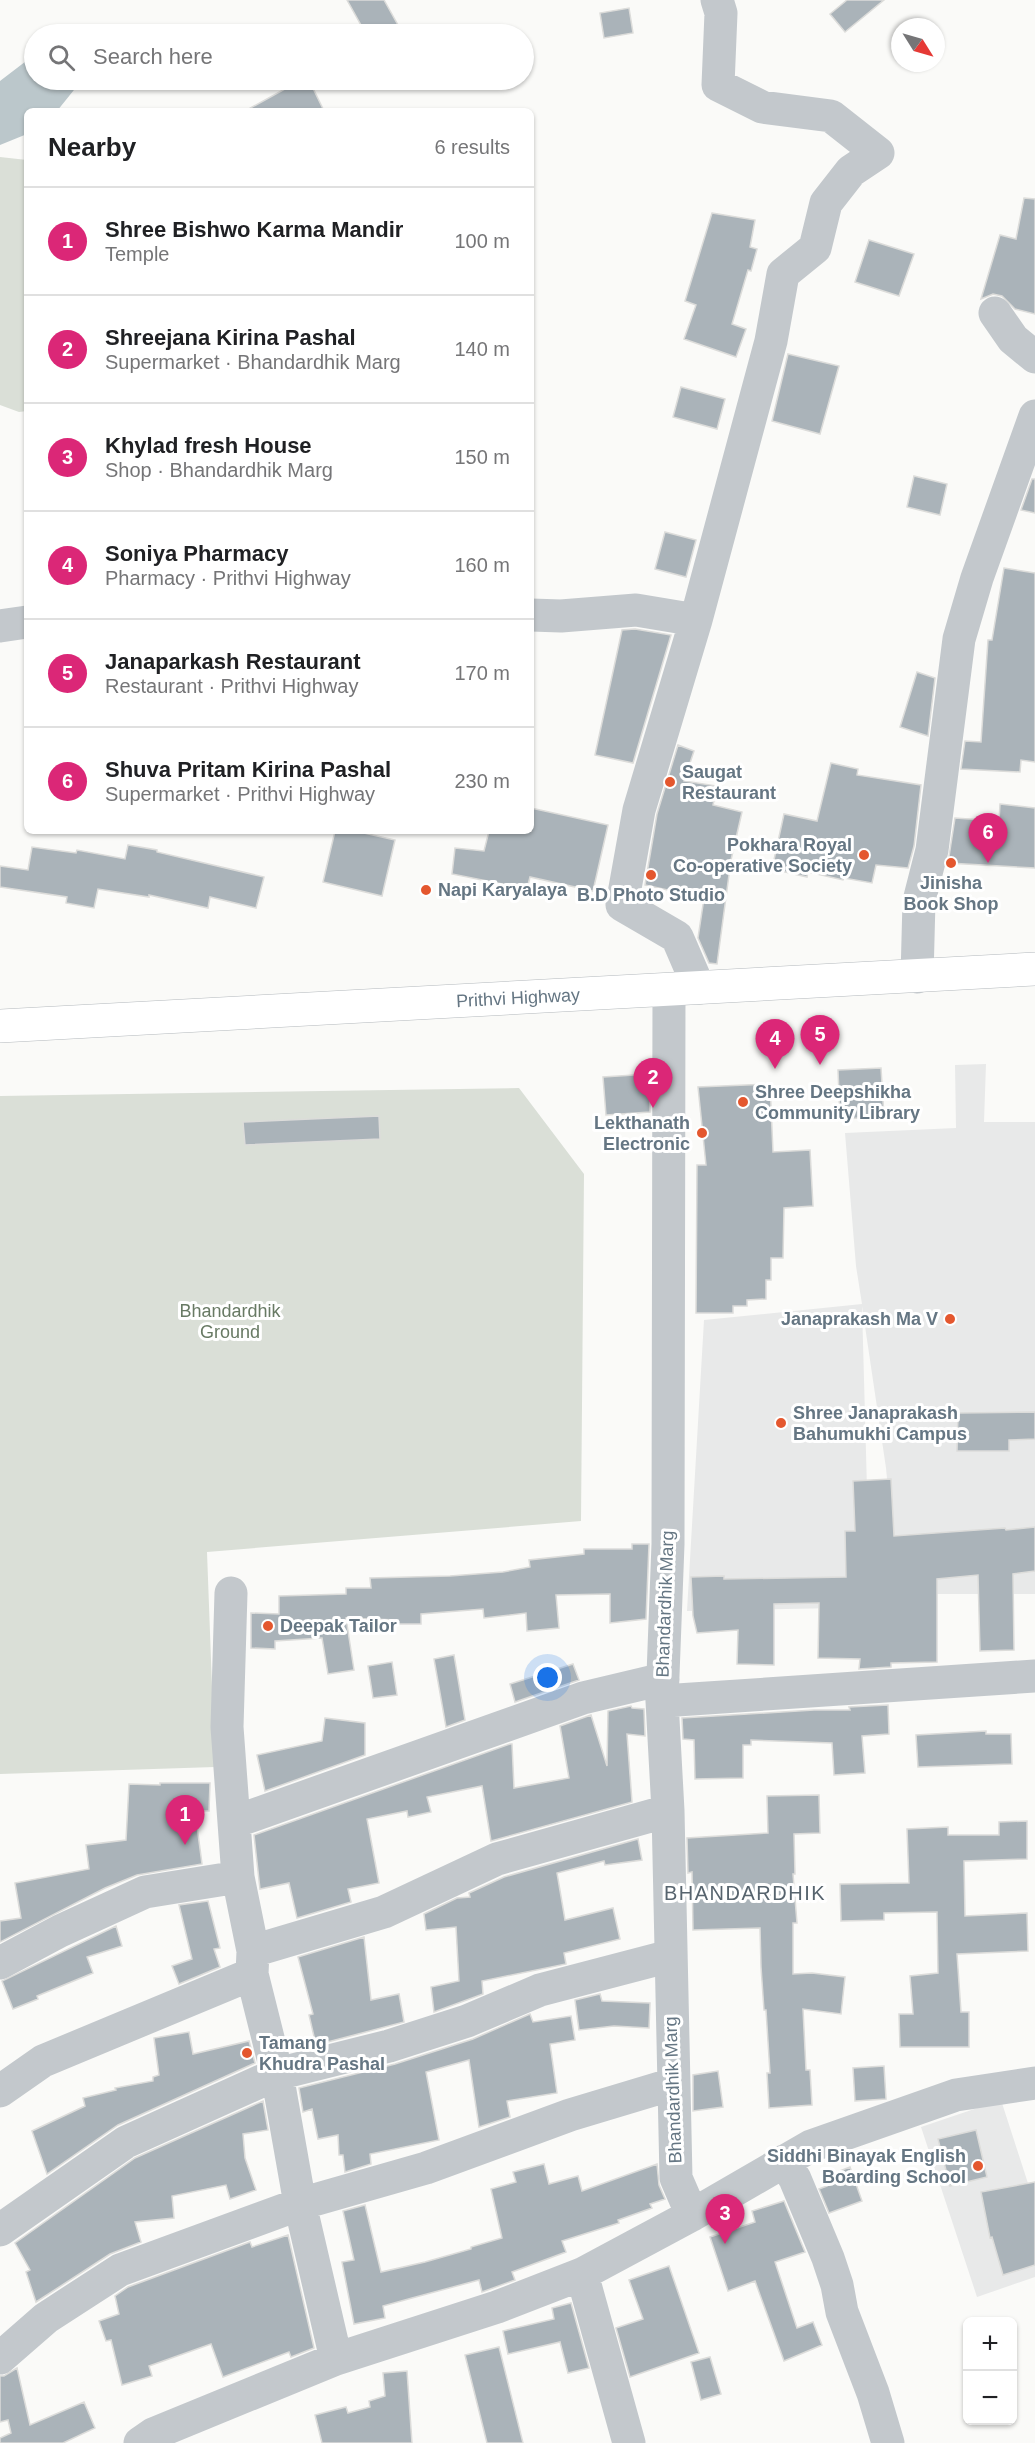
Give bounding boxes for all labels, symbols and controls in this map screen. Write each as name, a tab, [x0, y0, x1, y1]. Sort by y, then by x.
north arrow	[891, 18, 945, 72]
search box	[24, 24, 534, 90]
icon: search	[45, 41, 78, 74]
text: Search here	[93, 44, 213, 69]
text: Nearby	[48, 132, 136, 162]
text: 6 results	[434, 136, 510, 158]
text: Shree Bishwo Karma Mandir	[105, 217, 403, 242]
text: 1	[62, 230, 73, 252]
text: 100 m	[454, 230, 510, 252]
text: Temple	[105, 243, 169, 265]
text: Shreejana Kirina Pashal	[105, 325, 356, 350]
text: 2	[62, 338, 73, 360]
text: 140 m	[454, 338, 510, 360]
text: Supermarket · Bhandardhik Marg	[105, 351, 401, 373]
text: Khylad fresh House	[105, 433, 312, 458]
text: 3	[62, 446, 73, 468]
text: 150 m	[454, 446, 510, 468]
text: Shop · Bhandardhik Marg	[105, 459, 333, 481]
text: Soniya Pharmacy	[105, 541, 288, 566]
text: 4	[62, 554, 73, 576]
text: 160 m	[454, 554, 510, 576]
text: Pharmacy · Prithvi Highway	[105, 567, 351, 589]
text: Janaparkash Restaurant	[105, 649, 361, 674]
text: 5	[62, 662, 73, 684]
text: 170 m	[454, 662, 510, 684]
text: Restaurant · Prithvi Highway	[105, 675, 358, 697]
text: Shuva Pritam Kirina Pashal	[105, 757, 391, 782]
place label: Saugat Restaurant	[682, 762, 776, 803]
text: 6	[62, 770, 73, 792]
text: 230 m	[454, 770, 510, 792]
marker: Saugat Restaurant	[663, 775, 677, 789]
text: Supermarket · Prithvi Highway	[105, 783, 375, 805]
pin: 6	[968, 814, 1008, 863]
place label: Pokhara Royal Co-operative Society	[673, 835, 852, 876]
marker: Pokhara Royal Co-operative Society	[857, 848, 871, 862]
marker: Jinisha Book Shop	[944, 856, 958, 870]
marker: B.D Photo Studio	[644, 868, 658, 882]
place label: Jinisha Book Shop	[904, 873, 999, 914]
place label: Napi Karyalaya	[438, 880, 568, 900]
marker: Napi Karyalaya	[419, 883, 433, 897]
place label: B.D Photo Studio	[577, 885, 725, 905]
street label: Prithvi Highway	[456, 985, 580, 1011]
pin: 5	[800, 1016, 840, 1065]
pin: 4	[756, 1020, 794, 1069]
pin: 2	[634, 1058, 672, 1108]
place label: Shree Deepshikha Community Library	[755, 1082, 920, 1123]
marker: Shree Deepshikha Community Library	[736, 1095, 750, 1109]
place label: Lekthanath Electronic	[594, 1113, 690, 1154]
marker: Lekthanath Electronic	[695, 1126, 709, 1140]
park label: Bhandardhik Ground	[179, 1301, 282, 1342]
place label: Janaprakash Ma V	[781, 1309, 938, 1329]
marker: Janaprakash Ma V	[943, 1312, 957, 1326]
place label: Shree Janaprakash Bahumukhi Campus	[793, 1403, 967, 1444]
marker: Shree Janaprakash Bahumukhi Campus	[774, 1416, 788, 1430]
street label: Bhandardhik Marg	[652, 1530, 678, 1678]
place label: Deepak Tailor	[280, 1616, 397, 1636]
marker: Deepak Tailor	[261, 1619, 275, 1633]
your location	[533, 1663, 562, 1692]
pin: 1	[166, 1796, 204, 1845]
district label: BHANDARDHIK	[664, 1882, 826, 1904]
street label: Bhandardhik Marg	[660, 2016, 686, 2164]
place label: Tamang Khudra Pashal	[259, 2033, 385, 2074]
marker: Tamang Khudra Pashal	[240, 2046, 254, 2060]
place label: Siddhi Binayak English Boarding School	[767, 2146, 966, 2187]
marker: Siddhi Binayak English Boarding School	[971, 2159, 985, 2173]
pin: 3	[706, 2194, 744, 2244]
map controls	[963, 2317, 1017, 2425]
button: +	[963, 2317, 1017, 2371]
button: −	[963, 2371, 1017, 2425]

